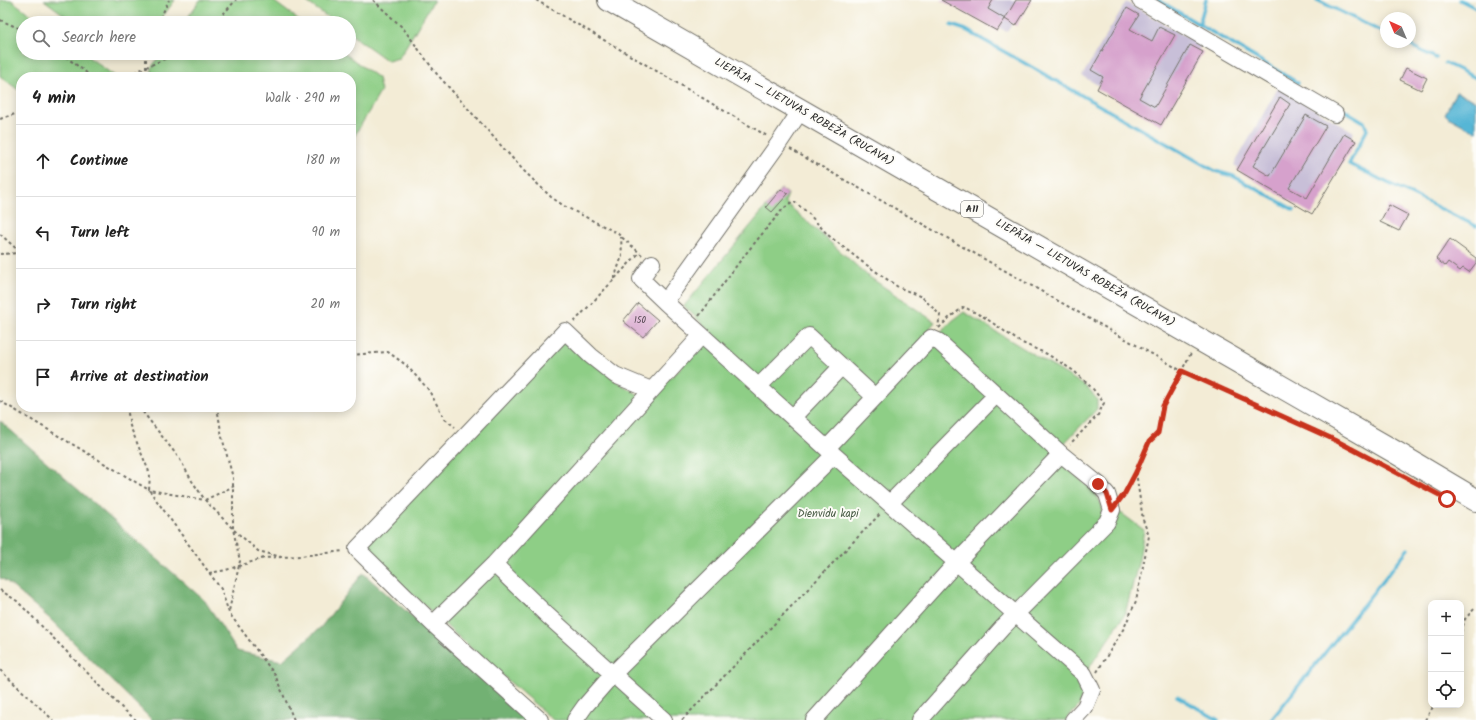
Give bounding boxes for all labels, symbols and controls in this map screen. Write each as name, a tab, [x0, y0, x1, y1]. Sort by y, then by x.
north arrow	[1380, 12, 1416, 48]
search box	[16, 16, 356, 60]
text: Search here	[62, 26, 136, 50]
icon: search	[30, 27, 52, 49]
street label: LIEPĀJA — LIETUVAS ROBEŽA (RUCAVA)	[711, 53, 897, 171]
text: 4 min	[32, 85, 76, 112]
text: Walk · 290 m	[265, 88, 340, 109]
text: Continue	[70, 149, 128, 173]
icon: ahead	[32, 150, 54, 172]
text: 180 m	[306, 150, 340, 171]
road number: A11	[961, 201, 983, 217]
street label: LIEPĀJA — LIETUVAS ROBEŽA (RUCAVA)	[992, 214, 1178, 332]
text: Turn left	[70, 221, 130, 245]
icon: left	[32, 222, 54, 244]
text: 90 m	[312, 222, 340, 243]
text: Turn right	[70, 293, 137, 317]
icon: right	[32, 294, 54, 316]
text: 20 m	[310, 294, 340, 315]
house number: 150	[634, 313, 647, 328]
text: Arrive at destination	[70, 365, 209, 389]
icon: arrive	[32, 366, 54, 388]
route end	[1089, 475, 1107, 493]
route start	[1438, 490, 1456, 508]
park label: Dienvidu kapi	[797, 505, 859, 523]
map controls	[1428, 600, 1464, 708]
button: +	[1428, 600, 1464, 636]
button: −	[1428, 636, 1464, 672]
button: locate	[1428, 672, 1464, 708]

